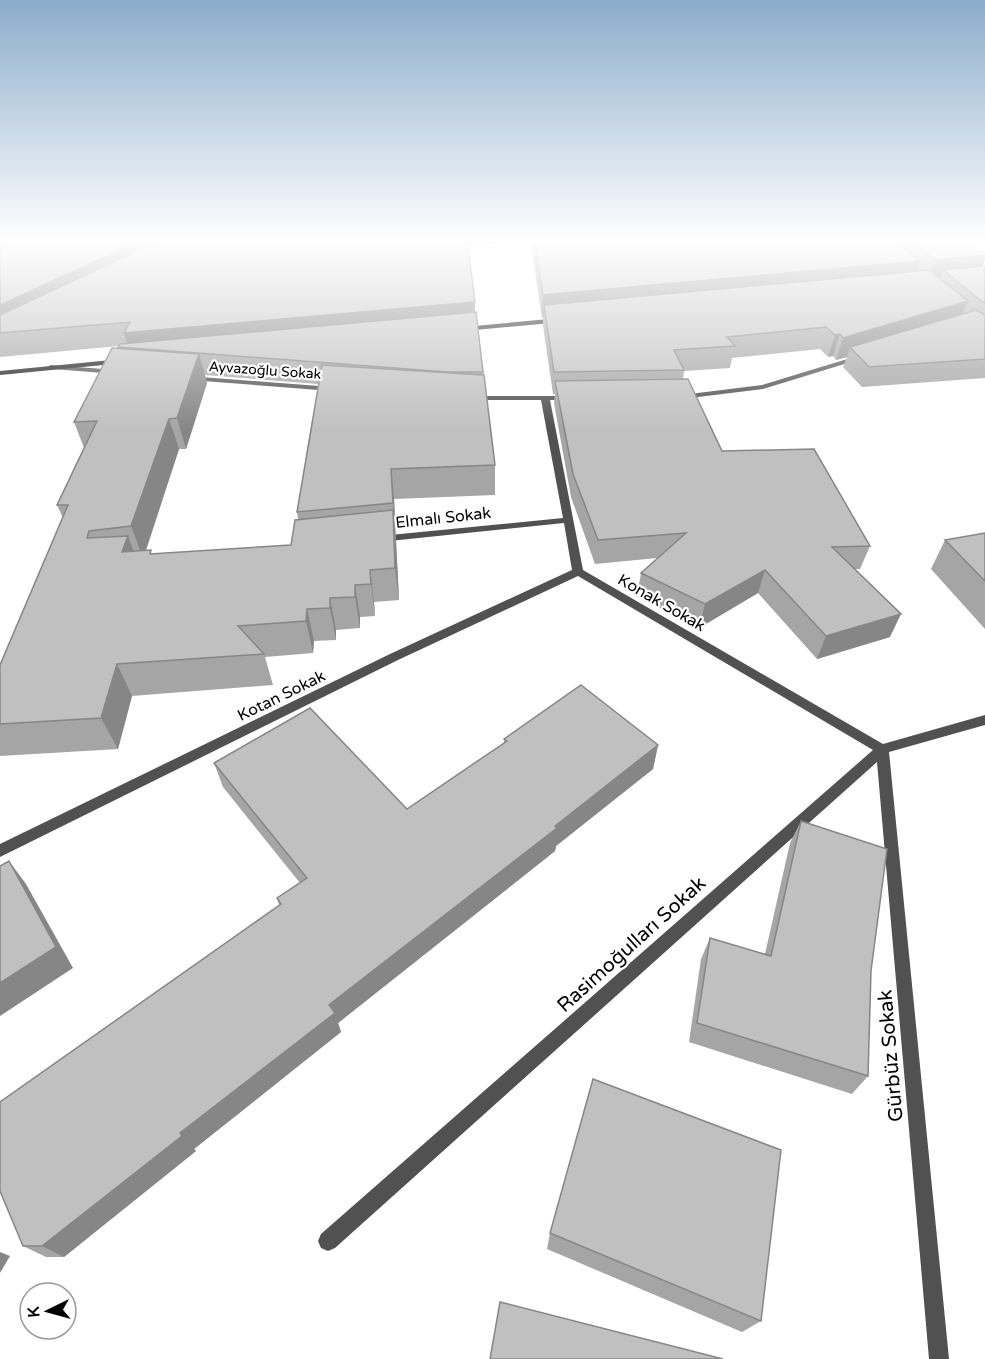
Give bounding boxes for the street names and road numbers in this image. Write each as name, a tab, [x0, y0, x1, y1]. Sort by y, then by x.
street label: Ayvazoğlu Sokak	[208, 358, 322, 383]
street label: Elmalı Sokak	[394, 503, 492, 533]
street label: Konak Sokak	[614, 570, 709, 636]
street label: Kotan Sokak	[234, 666, 329, 726]
street label: Rasimoğulları Sokak	[552, 872, 711, 1018]
street label: Gürbüz Sokak	[873, 989, 909, 1123]

